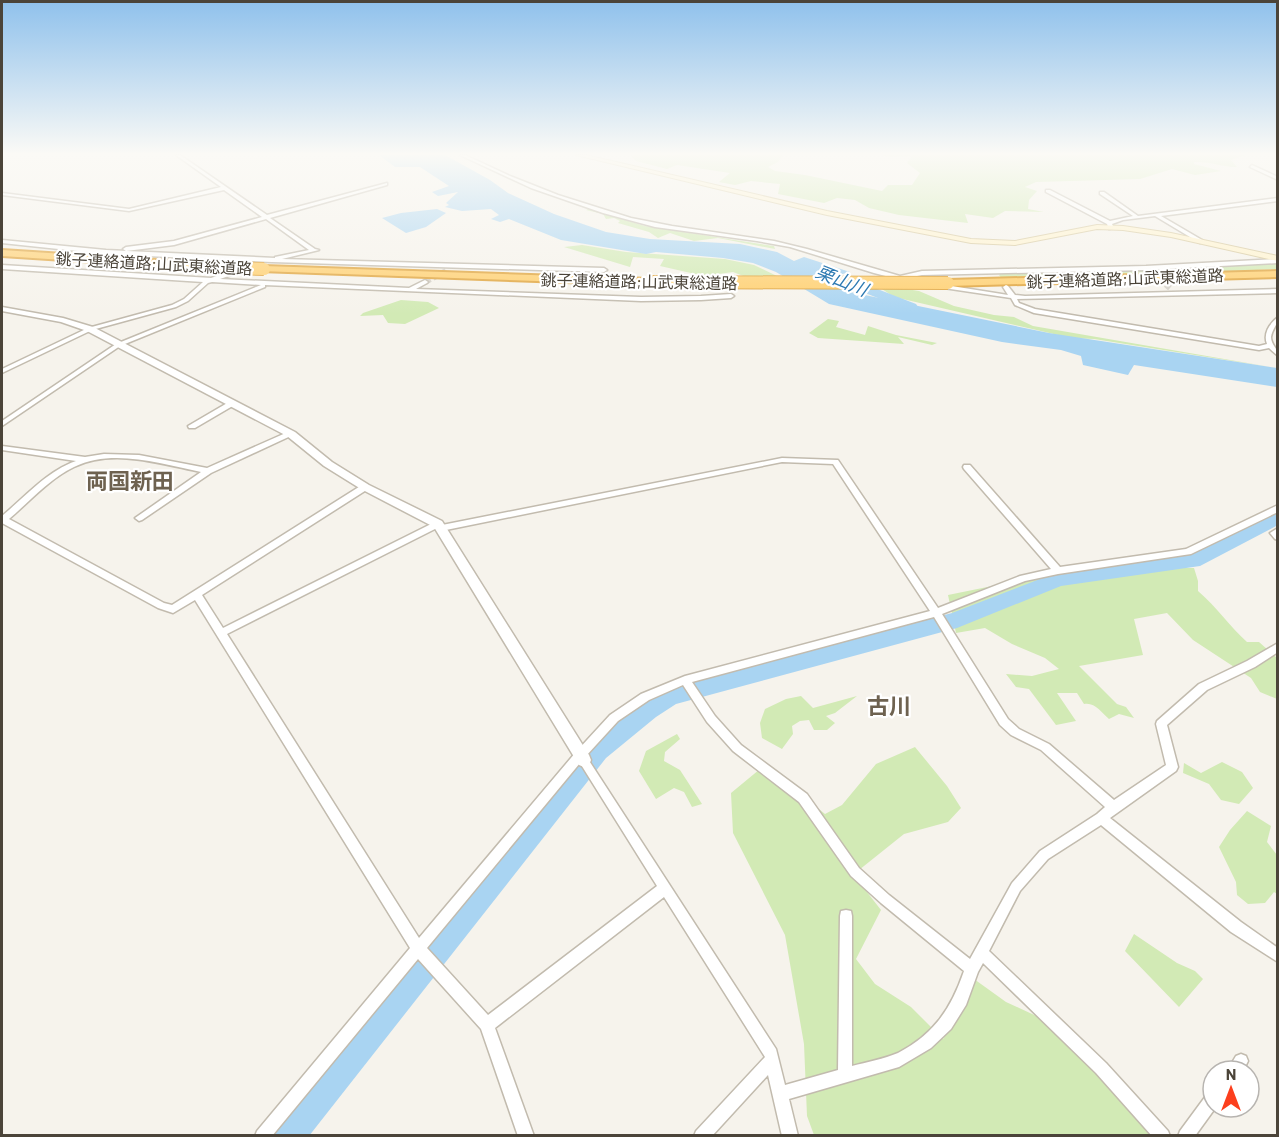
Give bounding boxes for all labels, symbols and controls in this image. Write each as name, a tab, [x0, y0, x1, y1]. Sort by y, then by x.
street label: 銚子連絡道路;山武東総道路	[55, 248, 253, 278]
water label: 栗山川	[813, 260, 873, 301]
street label: 銚子連絡道路;山武東総道路	[1026, 265, 1224, 291]
street label: 銚子連絡道路;山武東総道路	[540, 270, 738, 292]
district label: 両国新田	[86, 467, 174, 493]
district label: 古川	[867, 692, 911, 718]
north arrow	[1201, 1059, 1261, 1119]
text: N	[1226, 1064, 1236, 1083]

